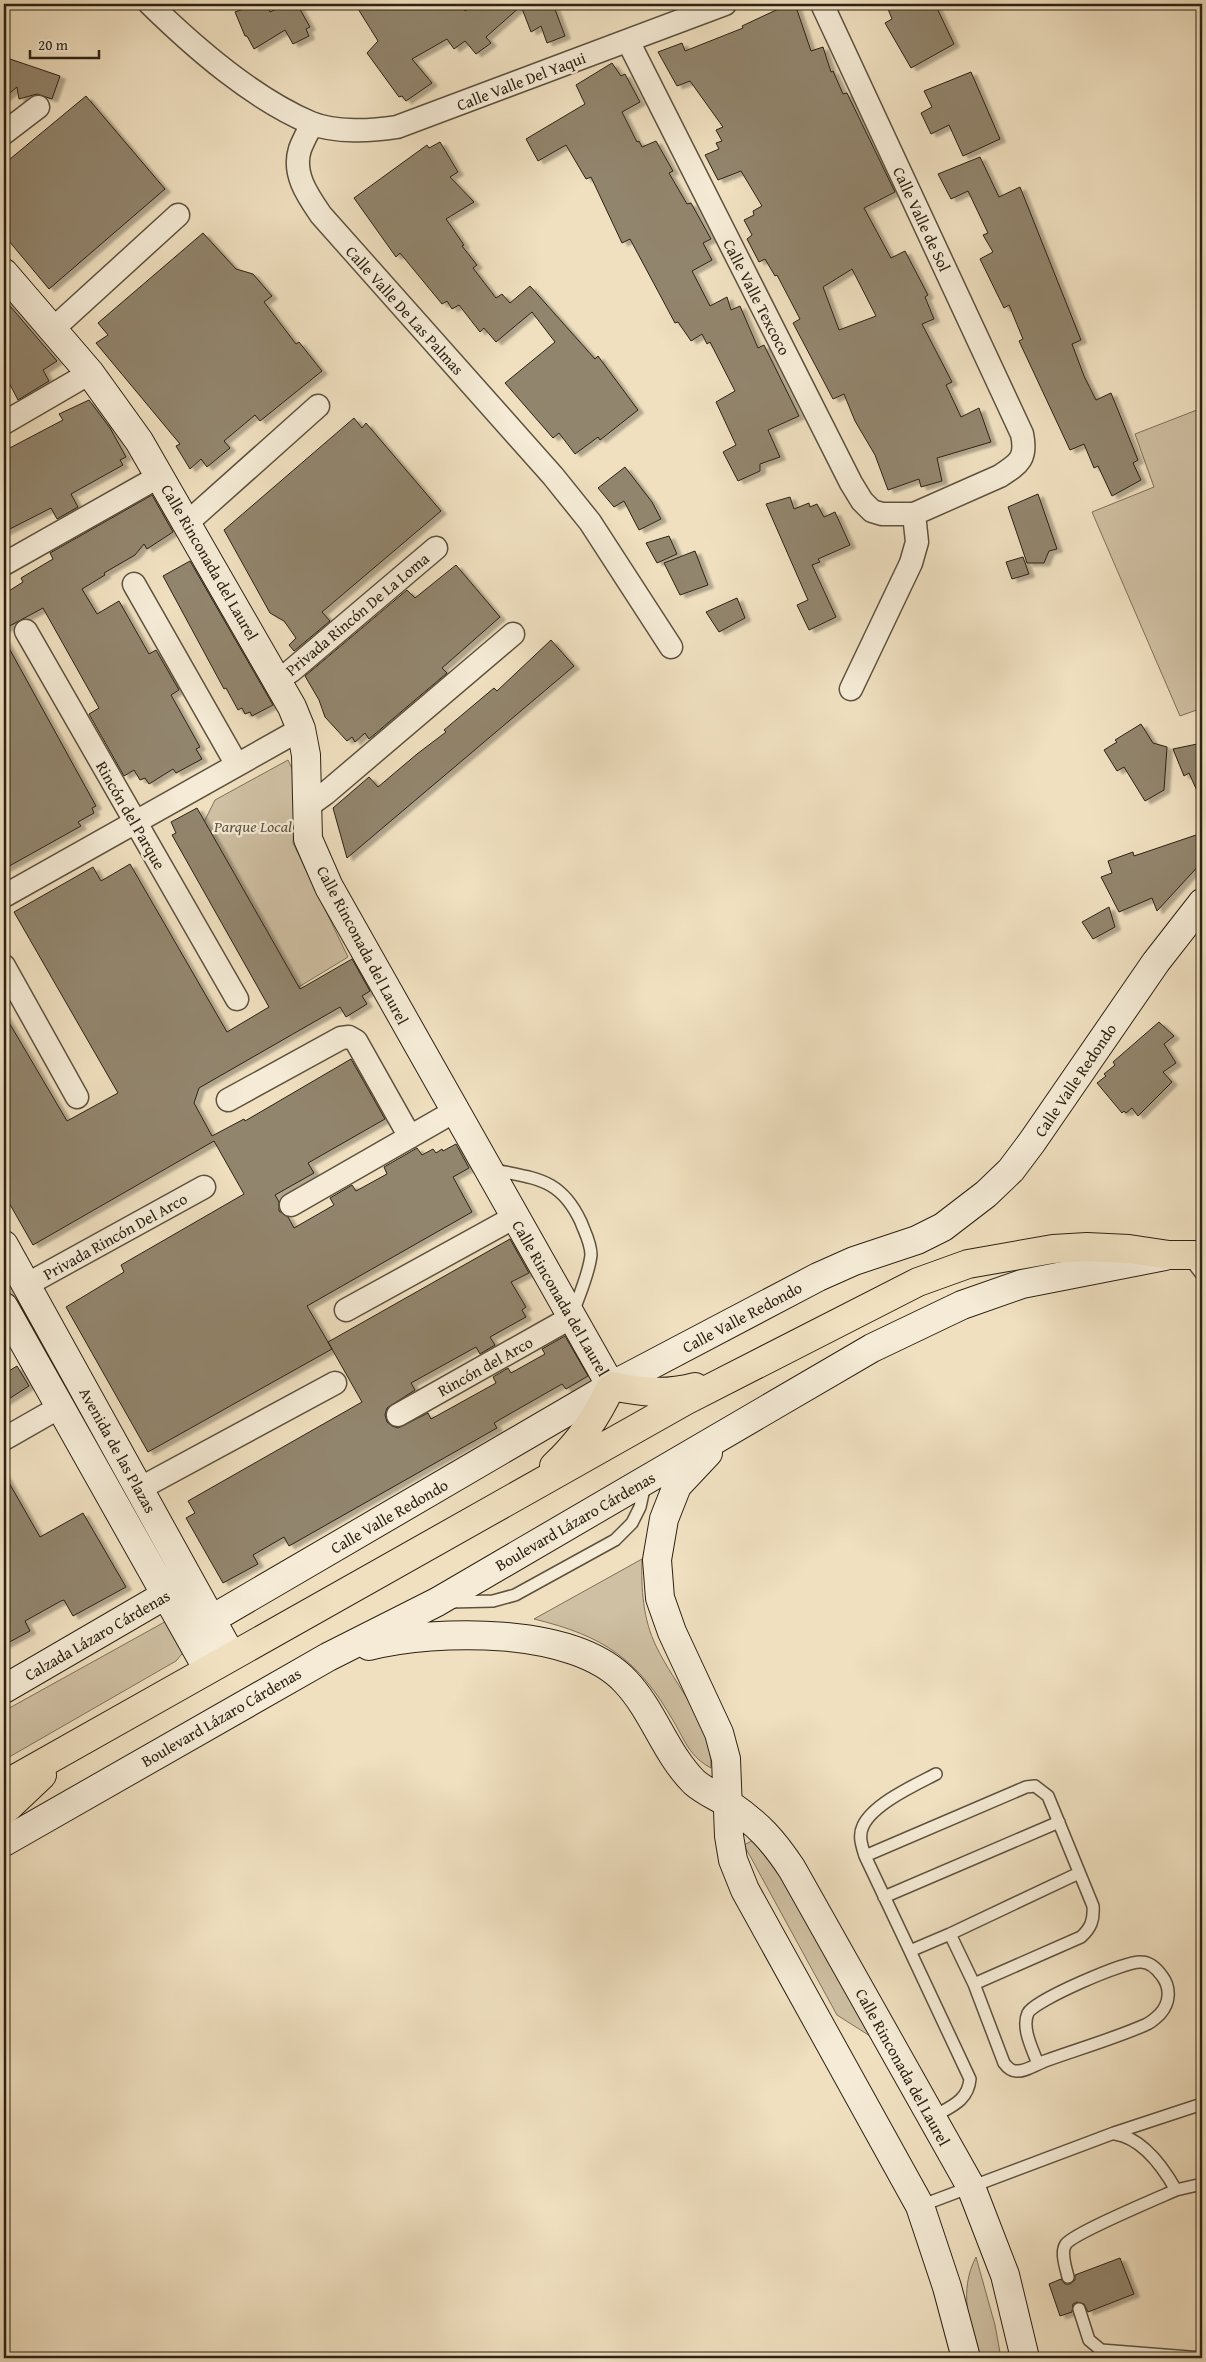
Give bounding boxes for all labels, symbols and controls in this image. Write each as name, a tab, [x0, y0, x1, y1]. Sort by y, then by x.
scale bar	[30, 28, 99, 60]
text: 20 m	[38, 34, 69, 55]
street label: Calle Valle Del Yaqui	[453, 45, 589, 117]
street label: Calle Valle de Sol	[887, 163, 957, 276]
street label: Calle Valle Texcoco	[717, 235, 797, 359]
street label: Calle Valle De Las Palmas	[340, 240, 470, 380]
street label: Calle Rinconada del Laurel	[155, 479, 265, 645]
street label: Privada Rincón De La Loma	[280, 546, 434, 681]
street label: Rincón del Parque	[90, 756, 172, 874]
park label: Parque Local	[213, 814, 292, 838]
street label: Calle Rinconada del Laurel	[311, 861, 415, 1029]
street label: Calle Valle Redondo	[1028, 1018, 1122, 1142]
street label: Privada Rincón Del Arco	[39, 1186, 191, 1286]
street label: Calle Rinconada del Laurel	[506, 1215, 616, 1381]
street label: Calle Valle Redondo	[678, 1275, 806, 1359]
street label: Rincón del Arco	[433, 1330, 537, 1402]
street label: Avenida de las Plazas	[74, 1383, 162, 1517]
street label: Boulevard Lázaro Cárdenas	[491, 1465, 659, 1577]
street label: Calle Valle Redondo	[326, 1472, 452, 1560]
street label: Calzada Lázaro Cárdenas	[20, 1583, 174, 1687]
street label: Boulevard Lázaro Cárdenas	[137, 1661, 305, 1773]
street label: Calle Rinconada del Laurel	[850, 1984, 957, 2151]

